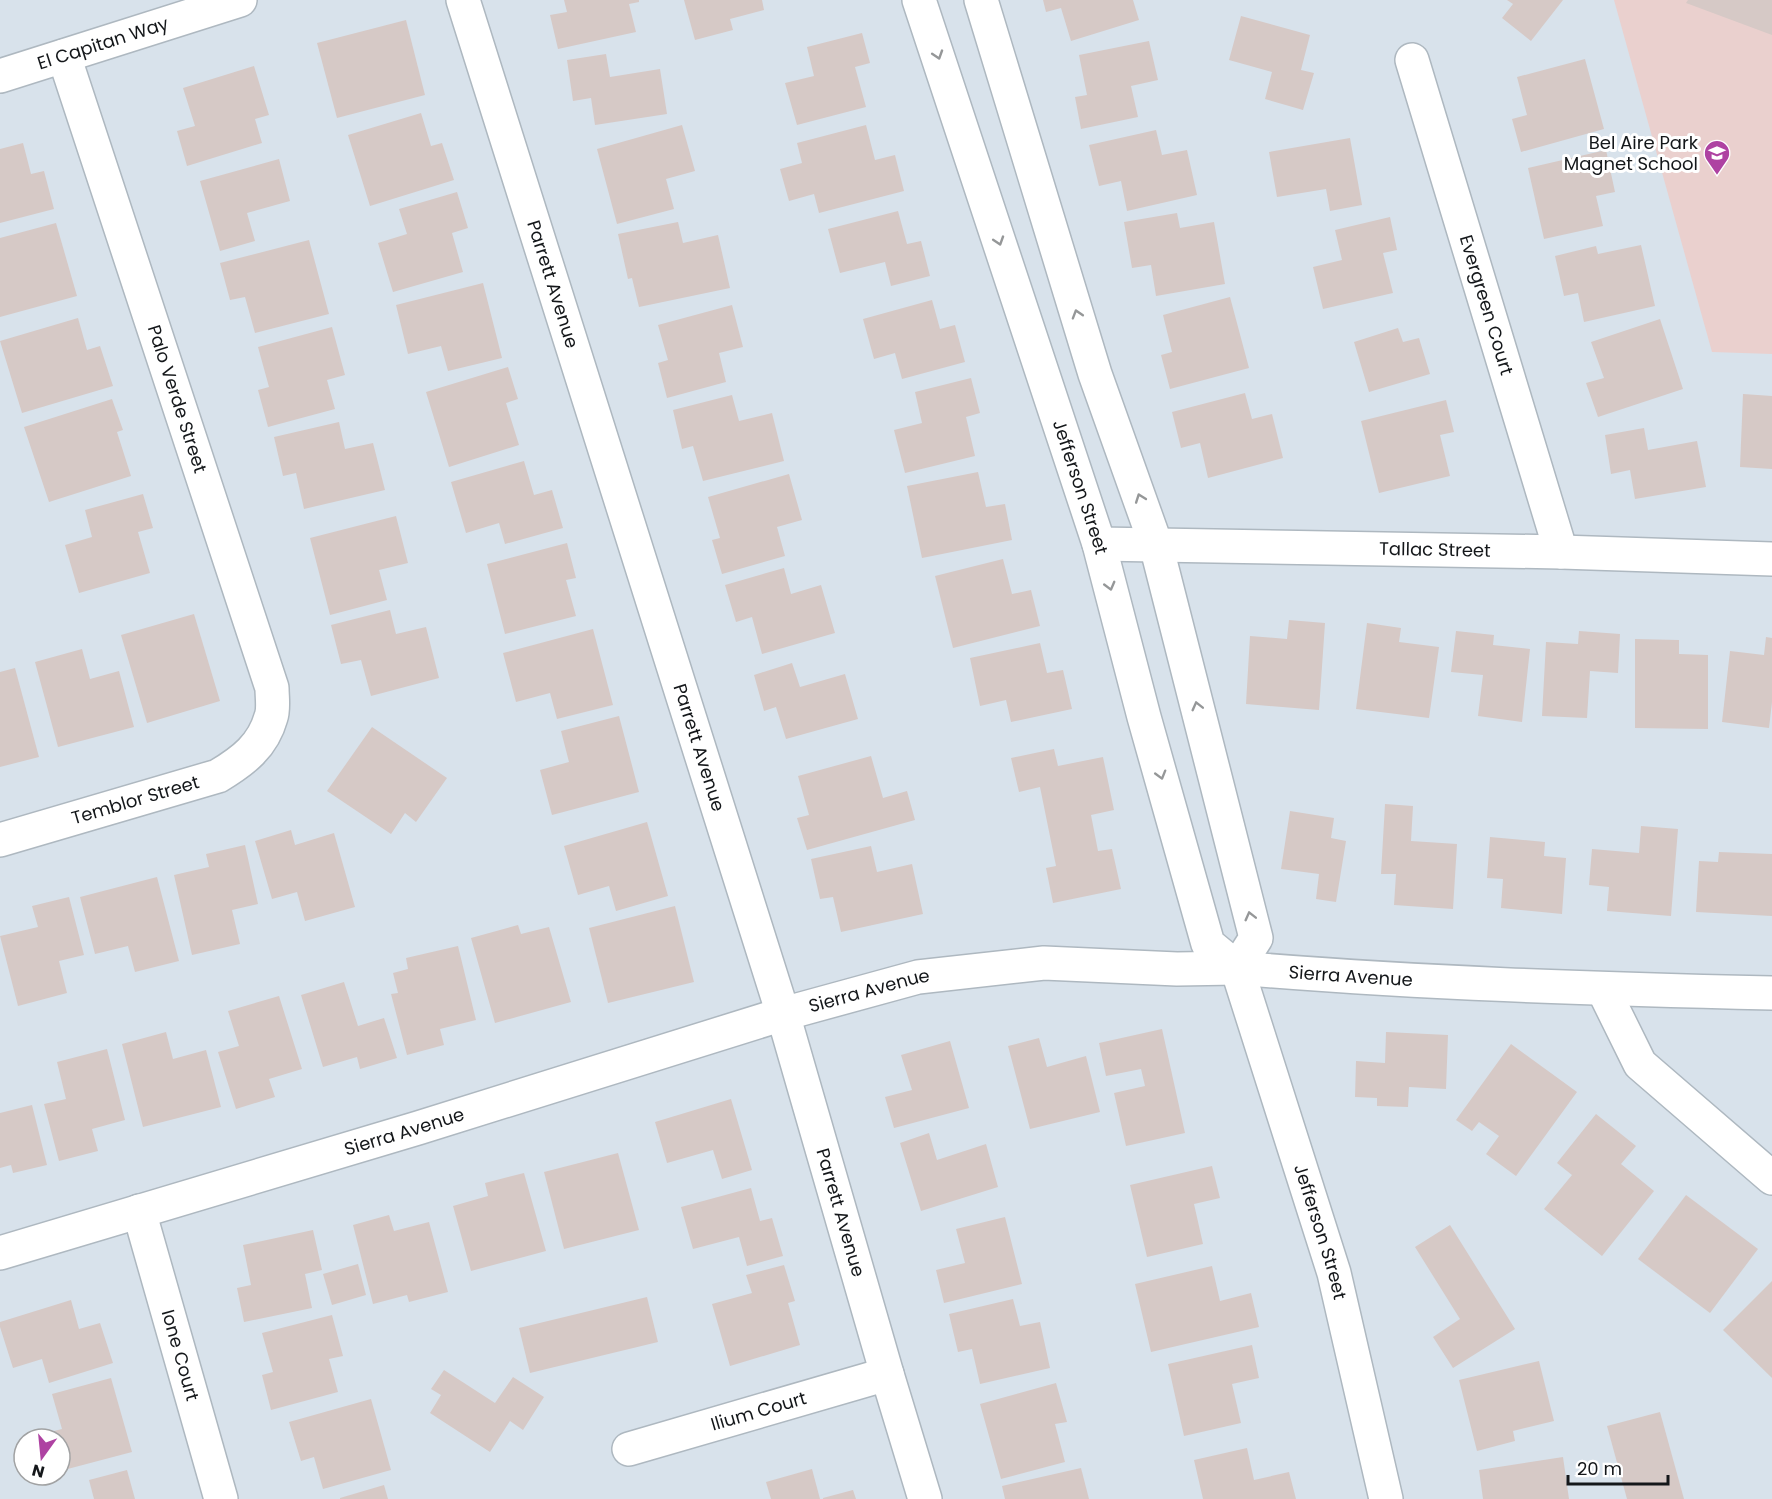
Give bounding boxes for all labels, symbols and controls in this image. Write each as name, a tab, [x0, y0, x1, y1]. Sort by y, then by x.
street label: El Capitan Way	[34, 10, 171, 75]
one-way arrow	[931, 50, 943, 60]
place label: Bel Aire Park Magnet School	[1564, 130, 1699, 176]
school or university icon: Bel Aire Park Magnet School	[1702, 138, 1732, 176]
street label: Parrett Avenue	[521, 217, 585, 351]
street label: Evergreen Court	[1454, 232, 1520, 378]
one-way arrow	[992, 235, 1005, 246]
one-way arrow	[1071, 309, 1084, 320]
street label: Palo Verde Street	[142, 322, 213, 476]
street label: Jefferson Street	[1047, 416, 1114, 557]
one-way arrow	[1134, 493, 1147, 504]
street label: Tallac Street	[1379, 536, 1491, 563]
one-way arrow	[1102, 581, 1115, 591]
street label: Parrett Avenue	[668, 680, 731, 815]
one-way arrow	[1192, 701, 1205, 711]
street label: Temblor Street	[68, 769, 202, 830]
one-way arrow	[1153, 769, 1166, 779]
one-way arrow	[1245, 911, 1257, 921]
street label: Sierra Avenue	[1288, 959, 1413, 992]
street label: Sierra Avenue	[806, 963, 931, 1018]
street label: Sierra Avenue	[341, 1101, 467, 1161]
street label: Parrett Avenue	[810, 1145, 871, 1280]
street label: Jefferson Street	[1288, 1161, 1353, 1302]
street label: Ione Court	[156, 1307, 205, 1404]
street label: Ilium Court	[708, 1385, 809, 1437]
north arrow	[12, 1427, 72, 1487]
scale bar	[1568, 1448, 1668, 1486]
text: 20 m	[1577, 1456, 1622, 1481]
text: N	[29, 1458, 47, 1484]

